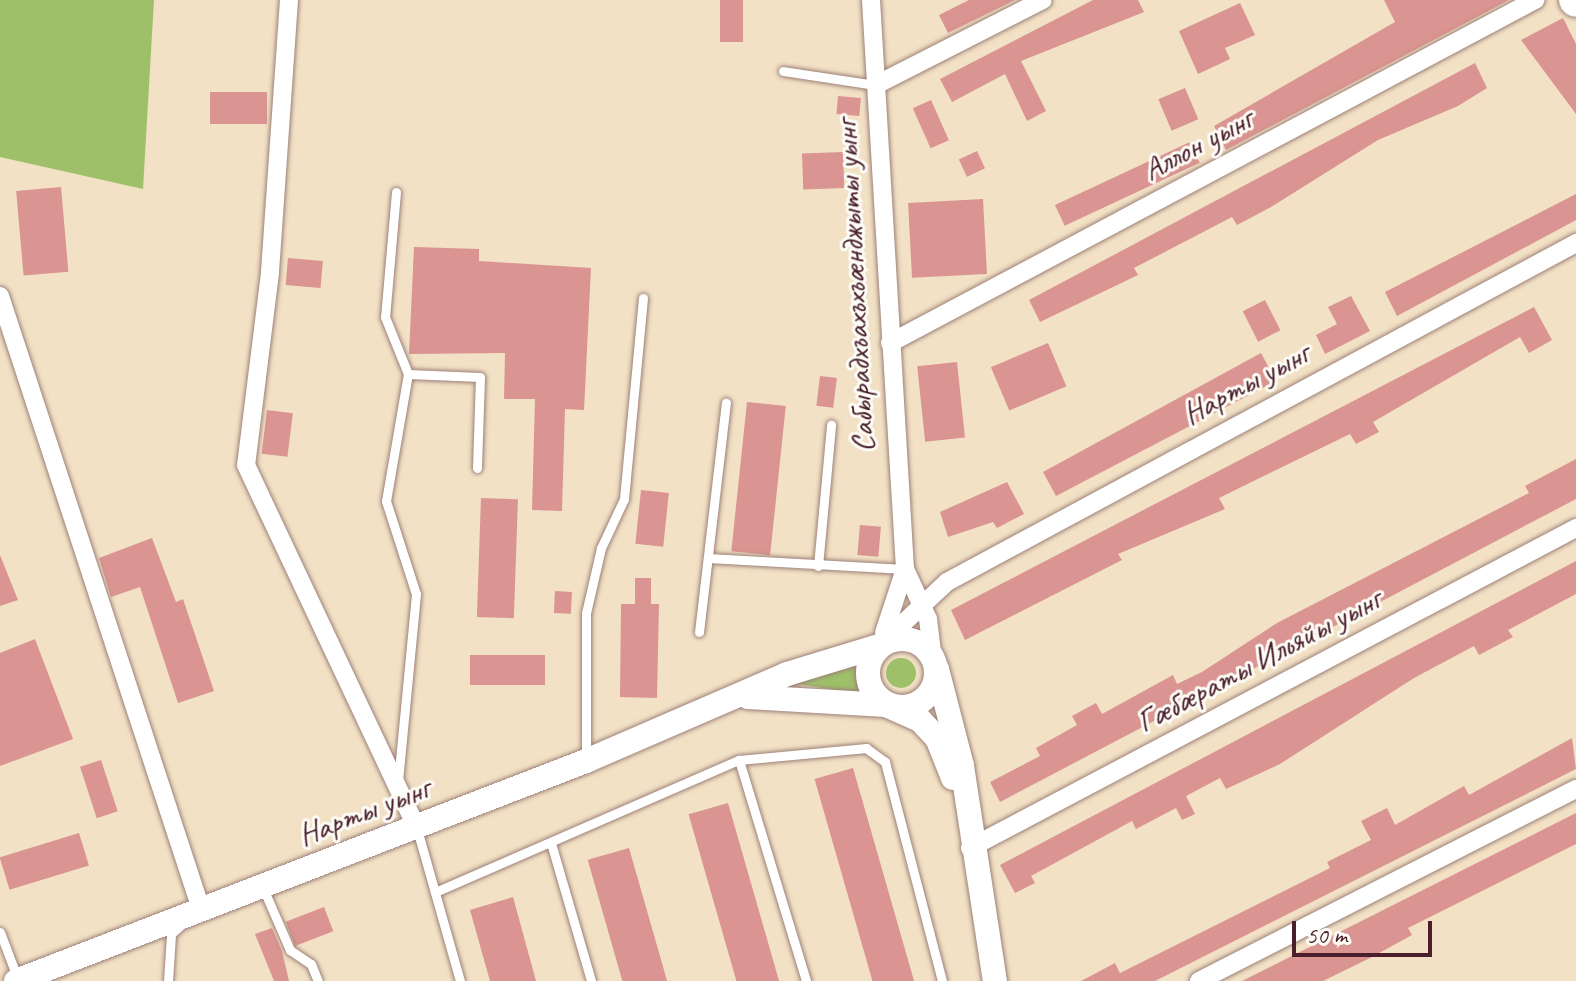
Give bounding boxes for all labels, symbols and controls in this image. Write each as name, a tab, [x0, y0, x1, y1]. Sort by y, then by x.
street label: Аллон уынг	[1137, 100, 1259, 190]
street label: Сабырадхъахъхъæнджыты уынг	[827, 119, 883, 453]
street label: Нарты уынг	[1176, 335, 1316, 433]
street label: Гæбæраты Ильяйы уынг	[1130, 580, 1388, 742]
street label: Нарты уынг	[293, 769, 435, 855]
scale bar	[1296, 905, 1436, 955]
text: 50 m	[1306, 920, 1347, 950]

